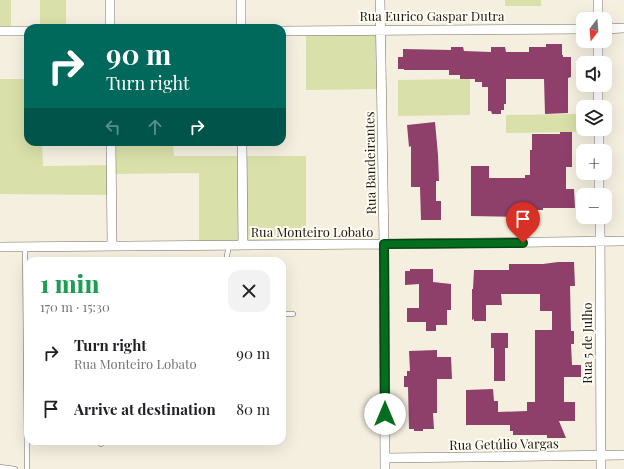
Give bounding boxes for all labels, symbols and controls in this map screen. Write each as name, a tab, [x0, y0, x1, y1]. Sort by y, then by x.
street label: Rua Eurico Gaspar Dutra	[359, 7, 505, 24]
north arrow	[576, 12, 612, 48]
map controls	[576, 12, 612, 224]
text: 90 m	[106, 35, 171, 72]
icon: right	[40, 40, 92, 92]
button: sound	[576, 56, 612, 92]
text: Turn right	[106, 71, 189, 95]
button: layers	[576, 100, 612, 136]
street label: Rua Bandeirantes	[360, 111, 379, 215]
icon: left	[102, 116, 124, 138]
icon: ahead	[144, 116, 166, 138]
icon: right	[186, 116, 208, 138]
button: +	[576, 144, 612, 180]
button: −	[576, 188, 612, 224]
pin	[506, 202, 540, 243]
icon: arrive	[512, 208, 534, 230]
street label: Rua Monteiro Lobato	[251, 223, 373, 240]
text: 1 min	[40, 267, 99, 299]
button: close	[228, 270, 270, 312]
text: 170 m · 15:30	[40, 298, 110, 315]
street label: Rua 5 de Julho	[578, 302, 595, 384]
text: Turn right	[74, 335, 147, 355]
icon: right	[40, 342, 62, 364]
text: 90 m	[236, 343, 270, 363]
text: Rua Monteiro Lobato	[74, 355, 197, 372]
position arrow	[364, 393, 406, 435]
icon: arrive	[40, 398, 62, 420]
text: Arrive at destination	[74, 399, 216, 419]
text: 80 m	[236, 399, 270, 419]
street label: Rua Getúlio Vargas	[449, 434, 559, 453]

